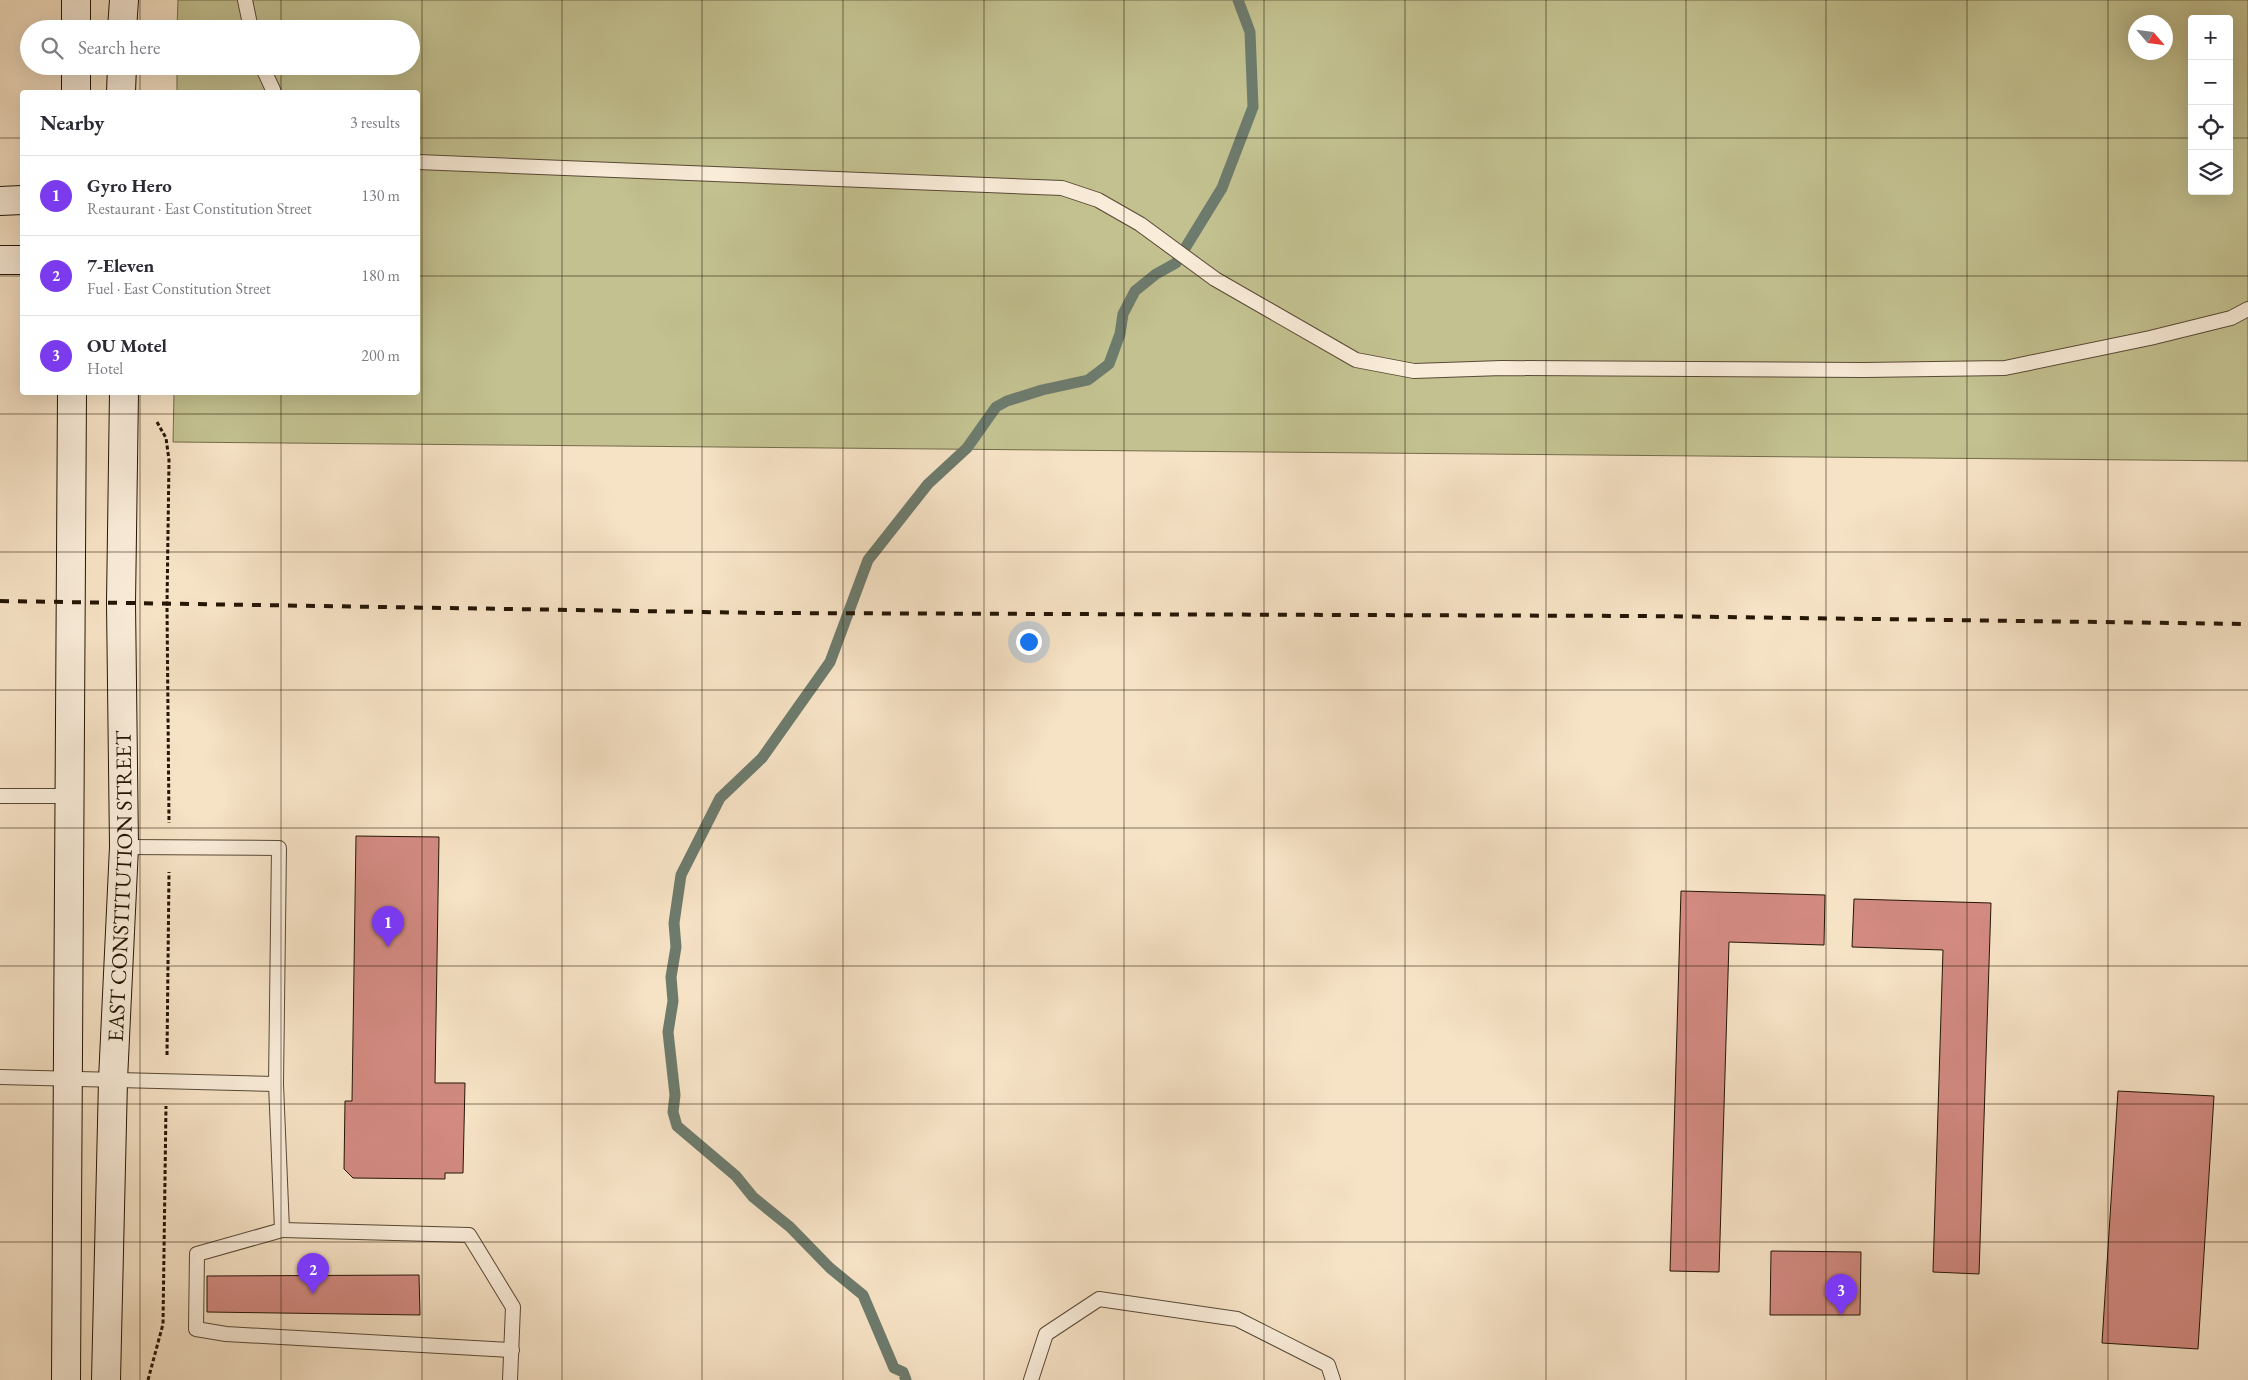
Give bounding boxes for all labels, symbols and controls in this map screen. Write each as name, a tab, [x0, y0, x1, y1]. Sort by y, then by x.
north arrow	[2128, 15, 2173, 60]
map controls	[2188, 15, 2233, 195]
button: +	[2188, 15, 2233, 60]
search box	[20, 20, 420, 75]
icon: search	[38, 34, 66, 62]
text: Search here	[78, 35, 160, 60]
button: −	[2188, 60, 2233, 105]
button: locate	[2188, 105, 2233, 150]
text: Nearby	[40, 109, 104, 136]
text: 3 results	[350, 112, 400, 133]
button: layers	[2188, 150, 2233, 195]
text: Gyro Hero	[87, 173, 172, 198]
text: 1	[52, 185, 60, 206]
text: 130 m	[361, 185, 400, 206]
text: Restaurant · East Constitution Street	[87, 198, 312, 219]
text: 7-Eleven	[87, 253, 154, 278]
text: 2	[52, 265, 60, 286]
text: 180 m	[361, 265, 400, 286]
text: Fuel · East Constitution Street	[87, 278, 271, 299]
text: OU Motel	[87, 333, 167, 358]
text: 3	[52, 345, 60, 366]
text: 200 m	[361, 345, 400, 366]
text: Hotel	[87, 358, 123, 379]
your location	[1016, 629, 1042, 655]
street label: EAST CONSTITUTION STREET	[100, 730, 139, 1043]
pin: 1	[372, 906, 404, 947]
pin: 2	[297, 1253, 329, 1294]
pin: 3	[1825, 1274, 1857, 1315]

